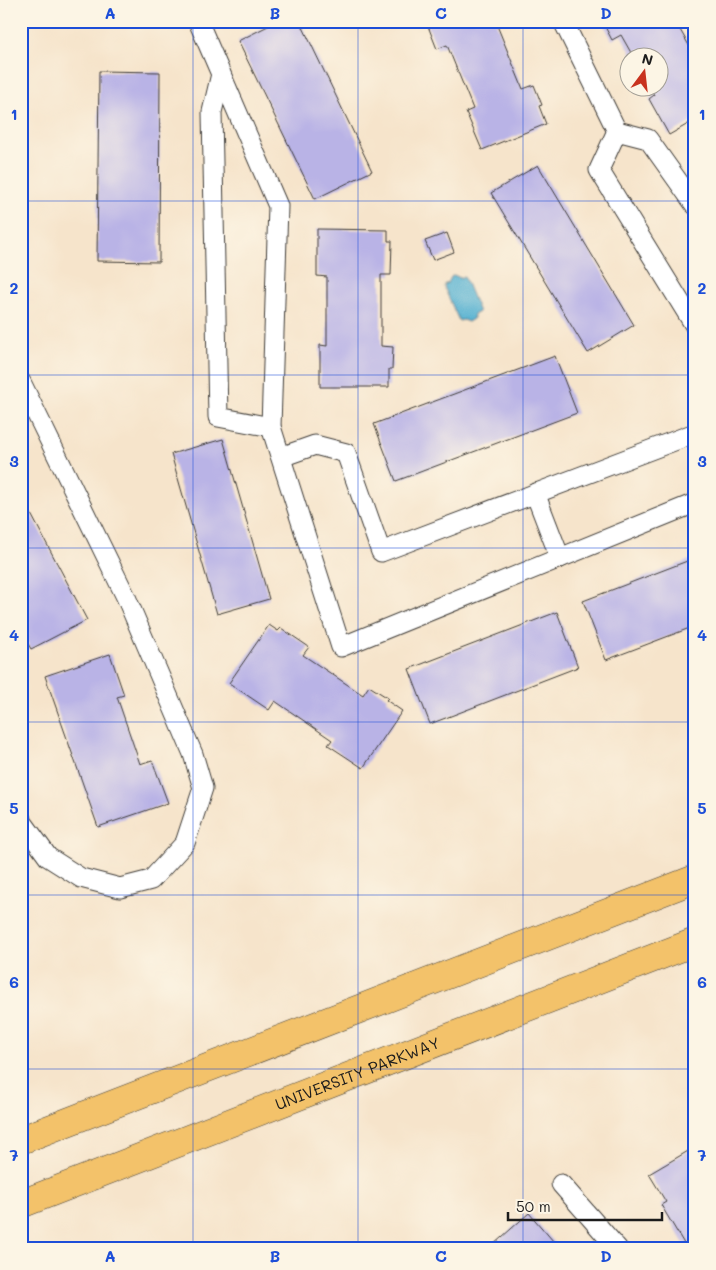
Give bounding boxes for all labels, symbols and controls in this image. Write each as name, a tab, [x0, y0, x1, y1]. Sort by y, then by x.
text: A	[104, 2, 116, 23]
text: B	[270, 2, 280, 23]
text: C	[435, 2, 447, 23]
text: D	[600, 2, 612, 23]
north arrow	[618, 48, 668, 98]
text: N	[640, 48, 655, 70]
text: 1	[10, 103, 18, 124]
text: 1	[698, 103, 706, 124]
text: 2	[10, 277, 19, 298]
text: 2	[698, 277, 707, 298]
text: 3	[9, 450, 19, 471]
text: 3	[697, 450, 707, 471]
text: 4	[9, 624, 19, 645]
text: 4	[697, 624, 707, 645]
text: 5	[9, 797, 19, 818]
text: 5	[697, 797, 707, 818]
text: 6	[9, 971, 19, 992]
text: 6	[697, 971, 707, 992]
street label: UNIVERSITY PARKWAY	[272, 1031, 443, 1114]
text: 7	[10, 1144, 19, 1165]
text: 7	[698, 1144, 707, 1165]
scale bar	[508, 1190, 662, 1222]
text: 50 m	[516, 1196, 551, 1216]
text: A	[104, 1245, 116, 1266]
text: B	[270, 1245, 280, 1266]
text: C	[435, 1245, 447, 1266]
text: D	[600, 1245, 612, 1266]

